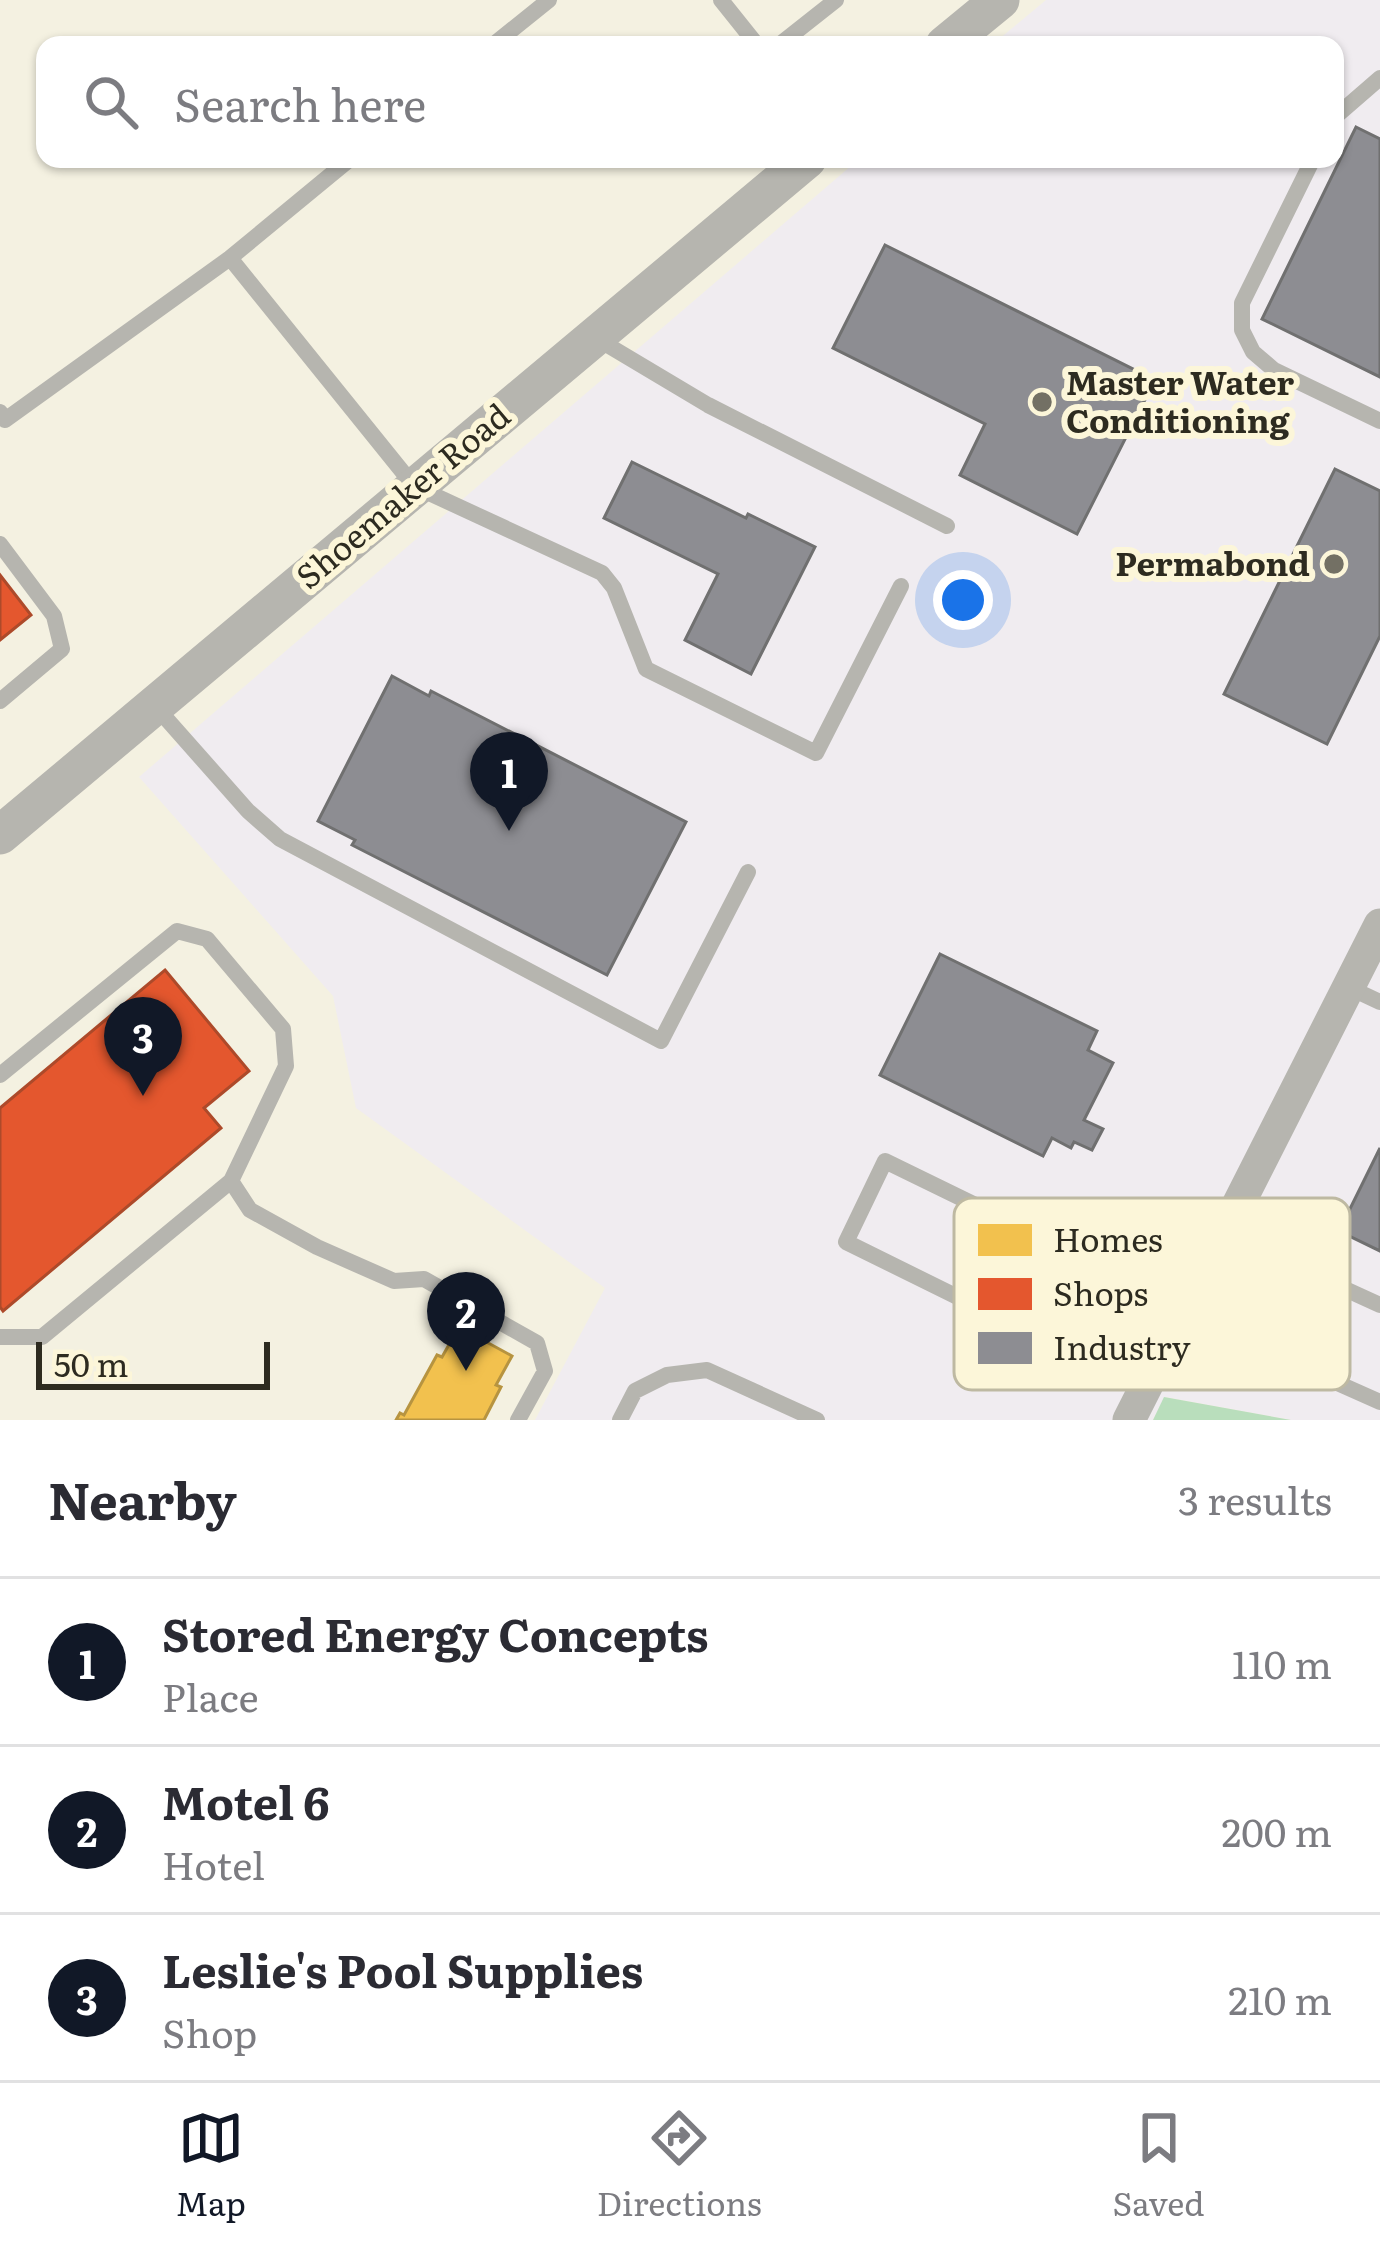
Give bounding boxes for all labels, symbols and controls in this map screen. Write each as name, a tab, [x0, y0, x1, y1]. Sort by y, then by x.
search box	[36, 36, 1344, 168]
icon: search	[78, 69, 144, 135]
text: Search here	[174, 69, 426, 136]
place label: Master Water Conditioning	[1066, 356, 1294, 443]
marker: Master Water Conditioning	[1029, 389, 1055, 415]
street label: Shoemaker Road	[284, 390, 519, 598]
place label: Permabond	[1115, 537, 1310, 586]
marker: Permabond	[1321, 551, 1347, 577]
your location	[933, 570, 993, 630]
pin: 1	[470, 732, 548, 831]
pin: 3	[104, 997, 182, 1096]
legend	[954, 1198, 1350, 1390]
text: Homes	[1053, 1213, 1163, 1262]
text: Shops	[1053, 1267, 1148, 1316]
pin: 2	[427, 1272, 505, 1371]
text: Industry	[1053, 1321, 1191, 1370]
scale bar	[36, 1336, 270, 1389]
text: 50 m	[54, 1338, 128, 1387]
text: Nearby	[48, 1460, 237, 1536]
text: 3 results	[1178, 1469, 1332, 1527]
text: Stored Energy Concepts	[162, 1599, 708, 1666]
text: 1	[79, 1633, 95, 1691]
text: 110 m	[1232, 1633, 1332, 1691]
text: Place	[162, 1666, 259, 1724]
text: Motel 6	[162, 1767, 330, 1834]
text: 2	[77, 1801, 97, 1859]
text: 200 m	[1222, 1801, 1332, 1859]
text: Hotel	[162, 1834, 265, 1892]
text: Leslie's Pool Supplies	[162, 1935, 643, 2002]
text: 3	[76, 1969, 98, 2027]
text: 210 m	[1228, 1969, 1332, 2027]
text: Shop	[162, 2002, 257, 2060]
tab: Map	[175, 2105, 246, 2226]
tab: Directions	[597, 2105, 762, 2226]
tab: Saved	[1113, 2105, 1205, 2226]

